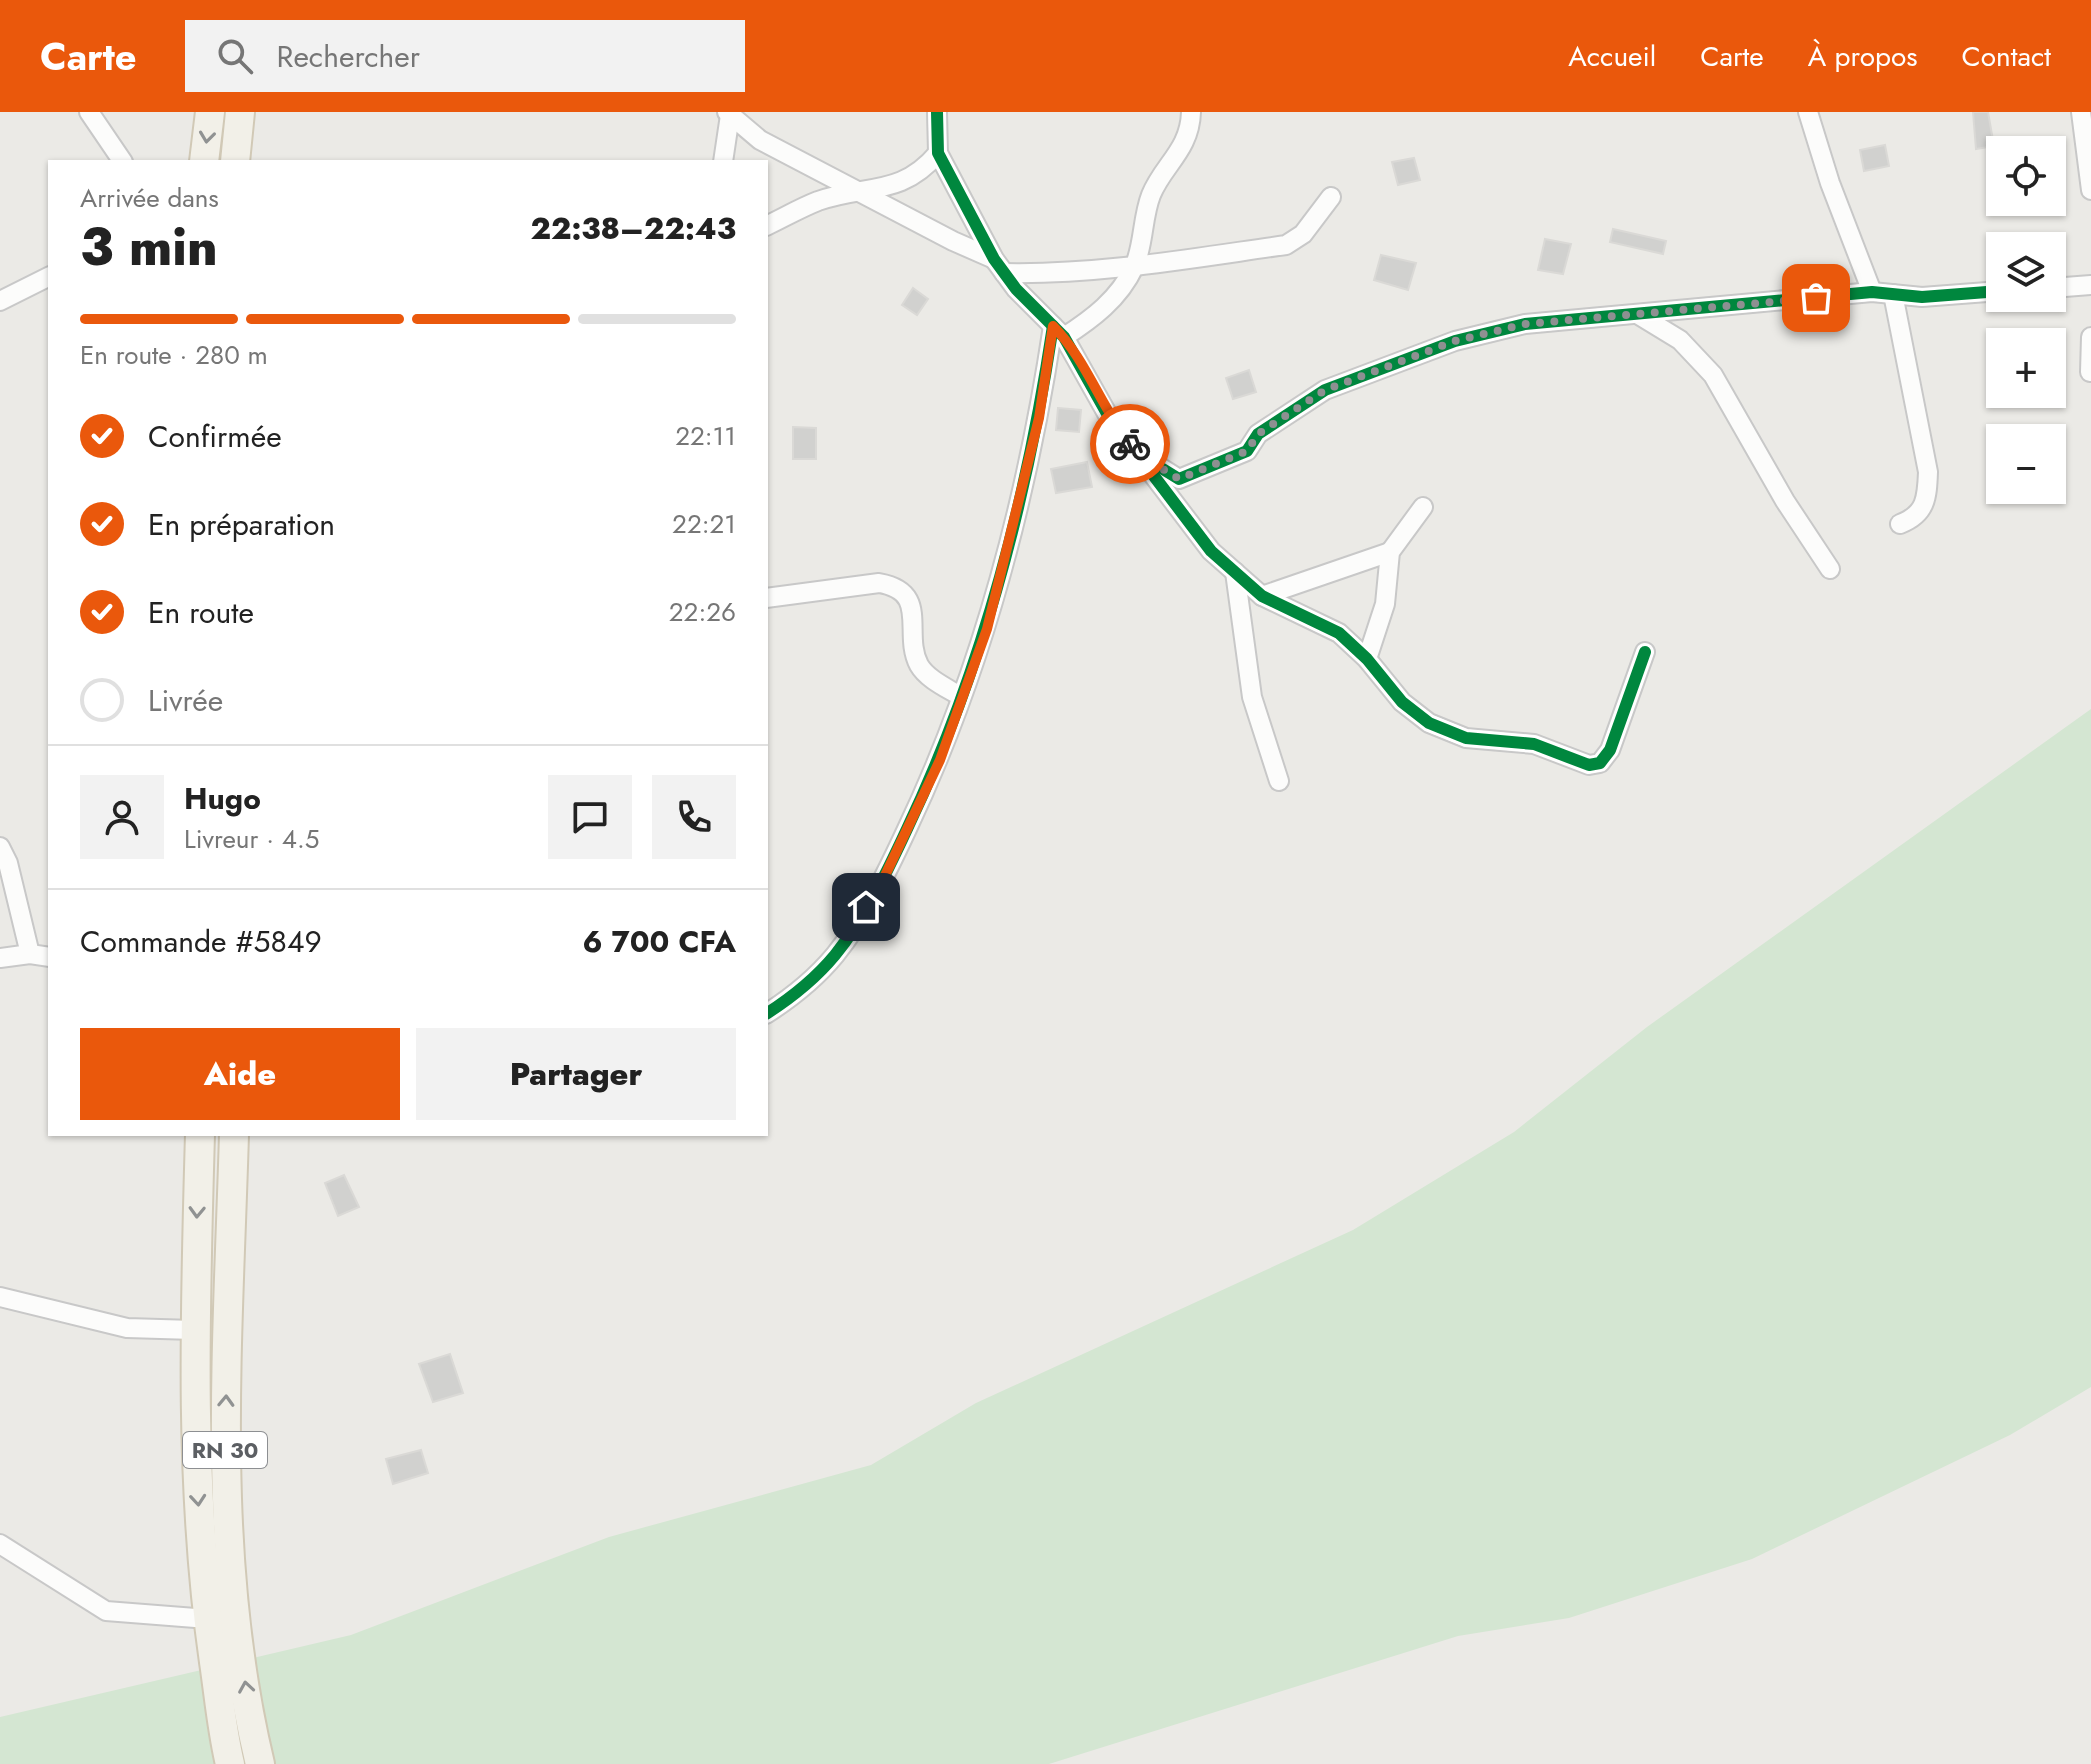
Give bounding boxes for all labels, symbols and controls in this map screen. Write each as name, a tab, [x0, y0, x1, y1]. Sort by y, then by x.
search box	[185, 20, 745, 92]
text: Carte	[40, 29, 137, 84]
icon: search	[213, 34, 257, 78]
text: Rechercher	[277, 35, 420, 78]
text: Accueil	[1568, 36, 1656, 77]
text: Carte	[1700, 36, 1764, 77]
text: À propos	[1808, 36, 1918, 77]
text: Contact	[1962, 36, 2051, 77]
one-way arrow	[199, 130, 216, 144]
map controls	[1986, 136, 2066, 504]
button: locate	[1986, 136, 2066, 216]
text: Arrivée dans	[80, 179, 219, 217]
text: 22:38–22:43	[530, 207, 736, 250]
text: 3 min	[80, 209, 218, 285]
button: layers	[1986, 232, 2066, 312]
pin	[1782, 264, 1850, 332]
icon: bag	[1794, 276, 1838, 320]
button: +	[1986, 328, 2066, 408]
text: En route · 280 m	[80, 336, 268, 374]
courier	[1090, 404, 1170, 484]
icon: check	[80, 414, 124, 458]
text: Confirmée	[148, 415, 282, 458]
text: 22:11	[675, 417, 736, 455]
icon: bike	[1108, 422, 1152, 466]
button: −	[1986, 424, 2066, 504]
icon: check	[80, 502, 124, 546]
text: En préparation	[148, 503, 335, 546]
text: 22:21	[672, 505, 736, 543]
icon: check	[80, 590, 124, 634]
text: En route	[148, 591, 254, 634]
text: 22:26	[669, 593, 736, 631]
text: Livrée	[148, 679, 223, 722]
button: person	[80, 775, 164, 859]
button: chat	[548, 775, 632, 859]
button: phone	[652, 775, 736, 859]
text: Hugo	[184, 777, 261, 820]
text: Livreur · 4.5	[184, 820, 319, 858]
pin	[832, 873, 900, 941]
icon: home	[844, 885, 888, 929]
text: Commande #5849	[80, 920, 322, 963]
text: 6 700 CFA	[583, 920, 736, 963]
button: Aide	[80, 1028, 400, 1120]
button: Partager	[416, 1028, 736, 1120]
one-way arrow	[189, 1206, 206, 1219]
one-way arrow	[218, 1394, 235, 1407]
road number: RN 30	[183, 1432, 267, 1468]
one-way arrow	[189, 1494, 206, 1507]
one-way arrow	[238, 1681, 255, 1694]

